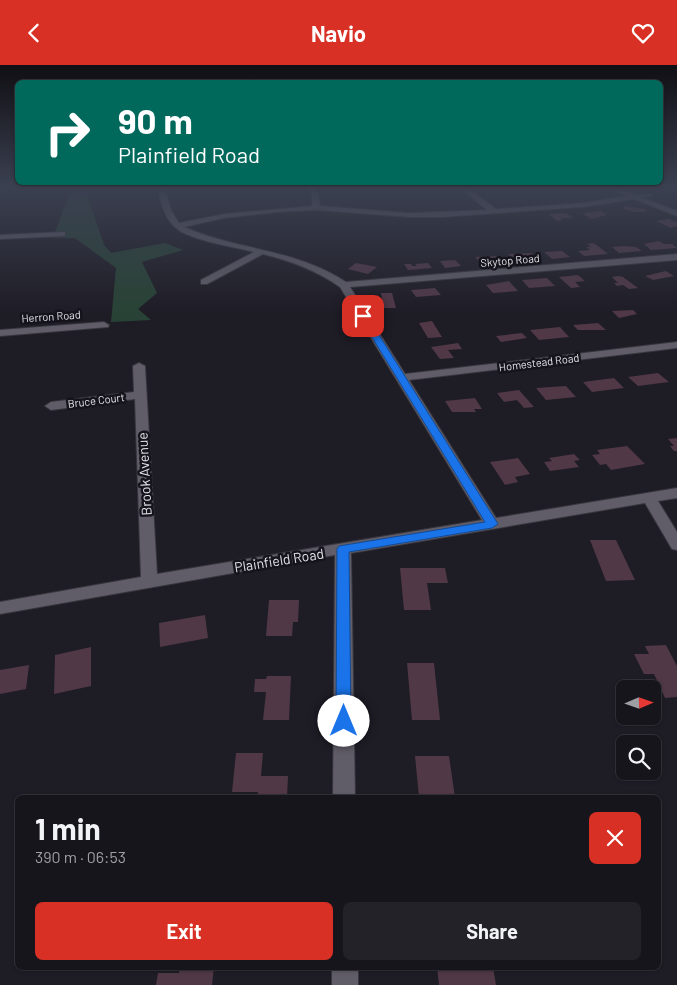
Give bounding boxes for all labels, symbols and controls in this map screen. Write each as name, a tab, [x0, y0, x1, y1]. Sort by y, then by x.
icon: back	[20, 19, 48, 47]
icon: heart	[629, 19, 657, 47]
text: Navio	[311, 20, 366, 46]
text: 90 m	[118, 99, 193, 141]
icon: right	[35, 100, 100, 165]
text: Plainfield Road	[118, 141, 260, 167]
street label: Skytop Road	[480, 251, 540, 269]
pin	[342, 295, 384, 337]
icon: arrive	[349, 302, 377, 330]
street label: Herron Road	[21, 307, 81, 325]
street label: Homestead Road	[498, 351, 580, 373]
street label: Bruce Court	[67, 390, 125, 410]
street label: Brook Avenue	[133, 432, 155, 516]
street label: Plainfield Road	[233, 545, 325, 575]
north arrow	[616, 680, 661, 725]
map controls	[616, 680, 661, 780]
position arrow	[317, 694, 369, 746]
button: search	[616, 735, 661, 780]
text: 1 min	[35, 810, 101, 846]
button: close	[589, 812, 641, 864]
text: 390 m · 06:53	[35, 847, 126, 866]
button: Exit	[35, 902, 333, 960]
button: Share	[343, 902, 641, 960]

